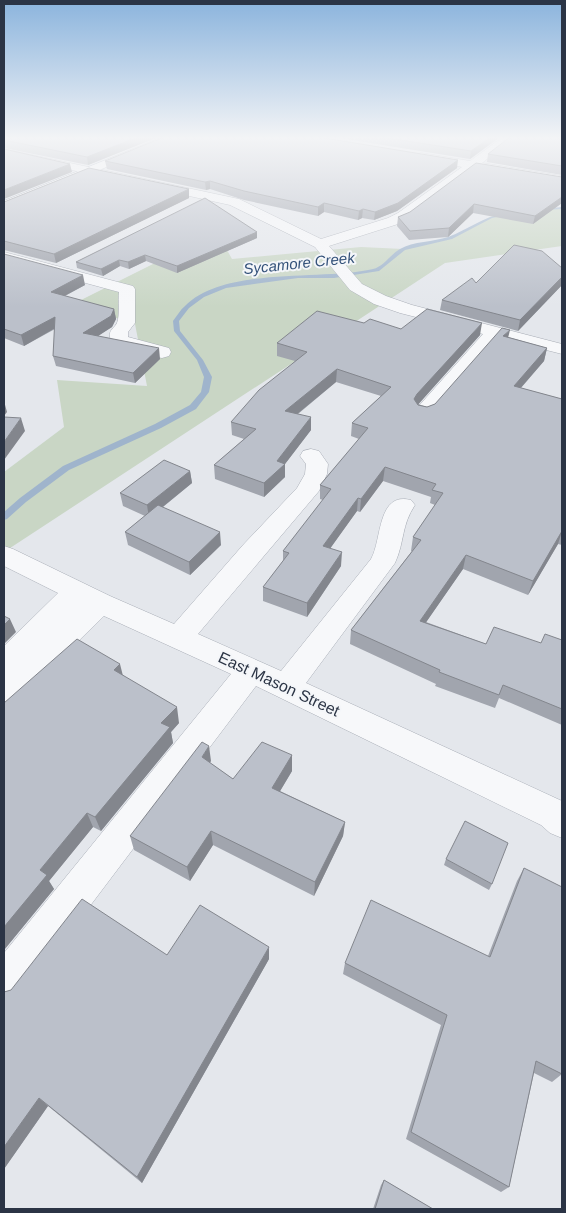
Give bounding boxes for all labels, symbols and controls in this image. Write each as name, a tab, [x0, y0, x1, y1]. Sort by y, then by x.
water label: Sycamore Creek	[243, 249, 357, 277]
street label: East Mason Street	[216, 648, 343, 720]

